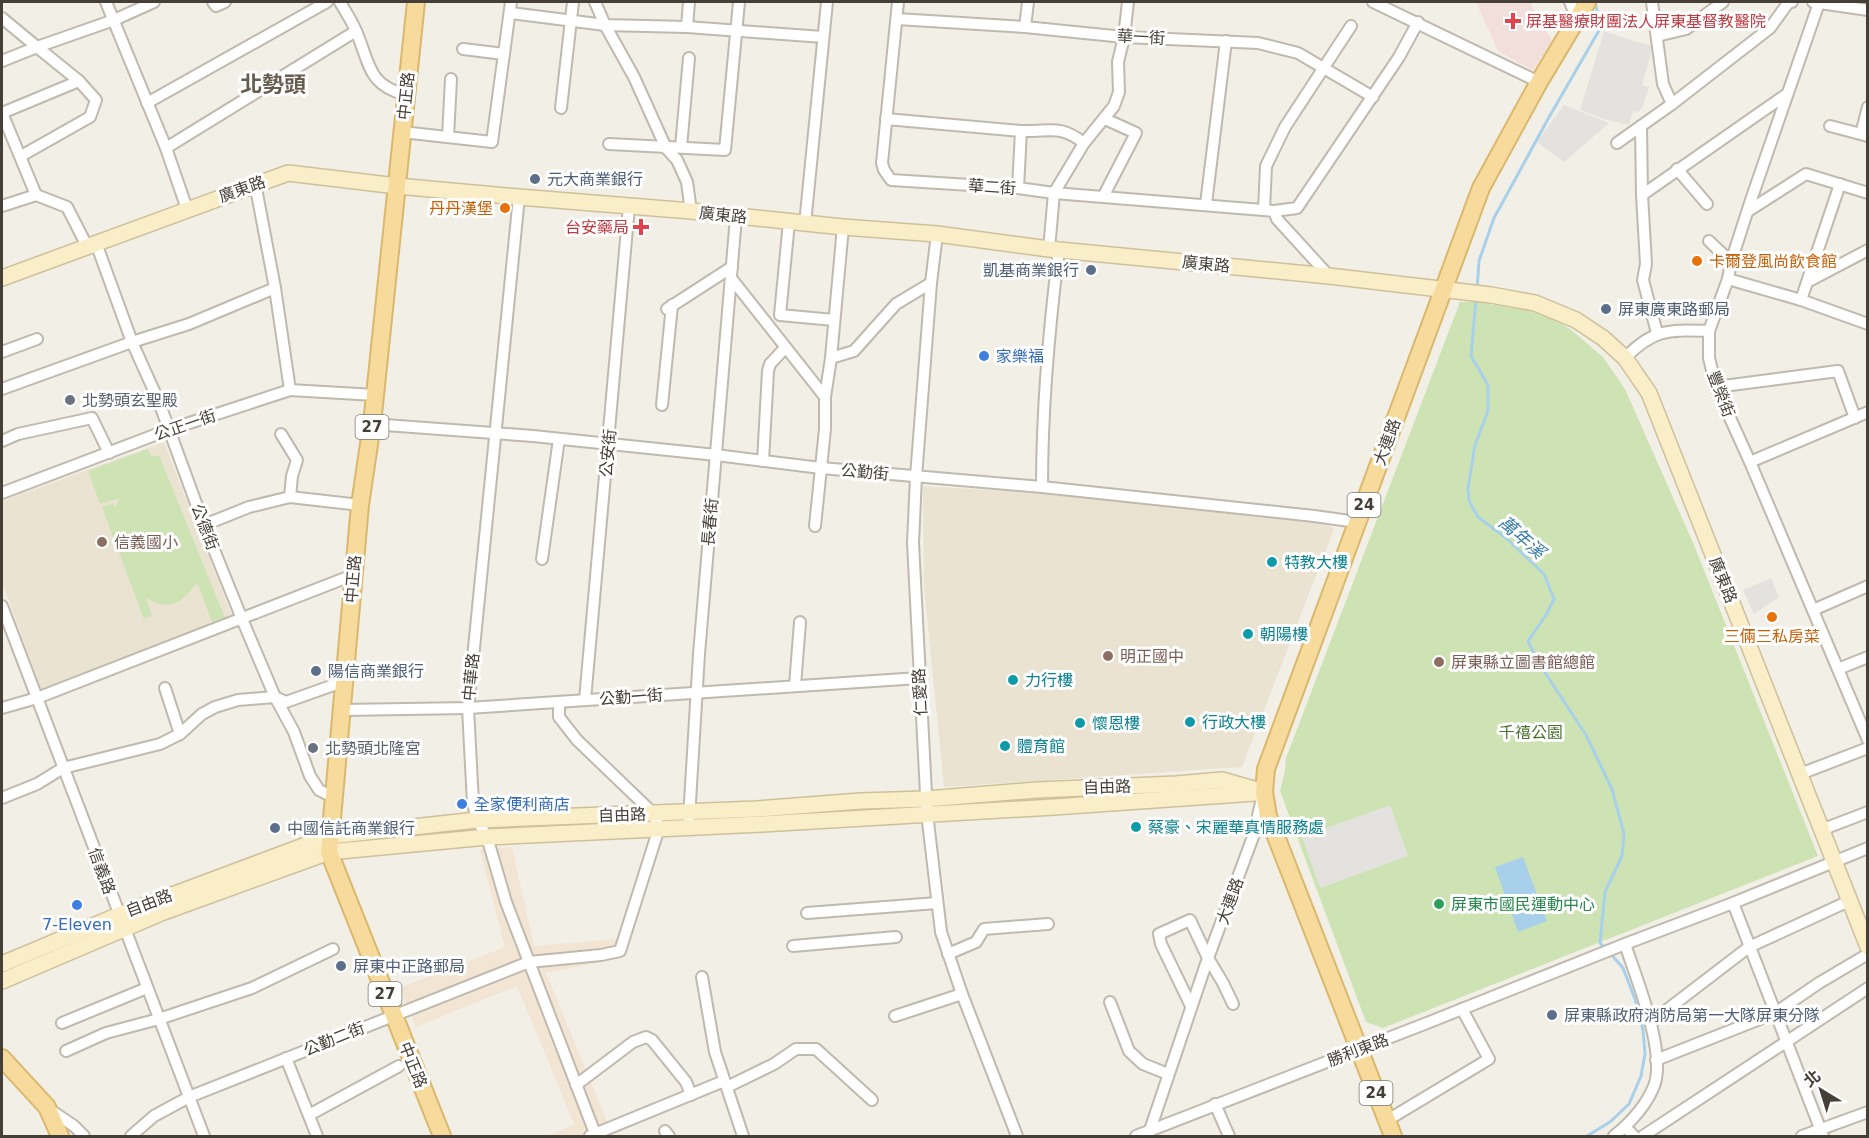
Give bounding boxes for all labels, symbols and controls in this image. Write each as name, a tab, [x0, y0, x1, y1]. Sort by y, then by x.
marker: 屏基醫療財團法人屏東基督教醫院	[1504, 12, 1522, 30]
place label: 屏基醫療財團法人屏東基督教醫院	[1526, 12, 1766, 31]
street label: 華一街	[1117, 26, 1165, 48]
street label: 中正路	[394, 71, 418, 121]
district label: 北勢頭	[240, 72, 306, 97]
place label: 元大商業銀行	[547, 170, 643, 189]
street label: 廣東路	[216, 172, 268, 206]
marker: 元大商業銀行	[528, 172, 542, 186]
street label: 華二街	[967, 176, 1017, 198]
place label: 丹丹漢堡	[429, 199, 493, 218]
marker: 丹丹漢堡	[498, 201, 512, 215]
street label: 廣東路	[698, 203, 748, 227]
place label: 台安藥局	[565, 218, 629, 237]
marker: 台安藥局	[634, 220, 648, 234]
street label: 廣東路	[1181, 252, 1231, 276]
place label: 卡爾登風尚飲食館	[1709, 252, 1837, 271]
marker: 卡爾登風尚飲食館	[1690, 254, 1704, 268]
place label: 凱基商業銀行	[983, 261, 1079, 280]
marker: 凱基商業銀行	[1084, 263, 1098, 277]
place label: 屏東廣東路郵局	[1618, 300, 1730, 319]
marker: 屏東廣東路郵局	[1599, 302, 1613, 316]
place label: 家樂福	[996, 347, 1044, 366]
marker: 家樂福	[977, 349, 991, 363]
street label: 豐榮街	[1704, 368, 1738, 420]
place label: 北勢頭玄聖殿	[82, 391, 178, 410]
marker: 北勢頭玄聖殿	[63, 393, 77, 407]
street label: 公正一街	[152, 406, 218, 444]
road number: 27	[356, 415, 388, 439]
street label: 大連路	[1370, 416, 1404, 468]
street label: 公安街	[596, 428, 620, 478]
street label: 公勤街	[840, 460, 890, 484]
road number: 24	[1348, 493, 1380, 517]
street label: 長春街	[698, 497, 722, 547]
street label: 公德街	[188, 501, 222, 553]
water label: 萬年溪	[1495, 511, 1552, 565]
place label: 信義國小	[114, 533, 178, 552]
marker: 信義國小	[95, 535, 109, 549]
place label: 特教大樓	[1284, 553, 1348, 572]
street label: 中正路	[341, 554, 365, 604]
street label: 廣東路	[1705, 554, 1741, 606]
marker: 特教大樓	[1265, 555, 1279, 569]
marker: 三倆三私房菜	[1765, 610, 1779, 624]
place label: 朝陽樓	[1260, 625, 1308, 644]
marker: 朝陽樓	[1241, 627, 1255, 641]
place label: 三倆三私房菜	[1724, 627, 1820, 646]
place label: 明正國中	[1120, 647, 1184, 666]
marker: 明正國中	[1101, 649, 1115, 663]
street label: 中華路	[459, 652, 483, 702]
place label: 屏東縣立圖書館總館	[1451, 653, 1595, 672]
marker: 屏東縣立圖書館總館	[1432, 655, 1446, 669]
place label: 陽信商業銀行	[328, 662, 424, 681]
marker: 陽信商業銀行	[309, 664, 323, 678]
street label: 仁愛路	[909, 668, 931, 716]
place label: 力行樓	[1025, 671, 1073, 690]
marker: 力行樓	[1006, 673, 1020, 687]
street label: 公勤一街	[598, 685, 664, 709]
place label: 行政大樓	[1202, 713, 1266, 732]
place label: 懷恩樓	[1092, 714, 1140, 733]
marker: 行政大樓	[1183, 715, 1197, 729]
marker: 懷恩樓	[1073, 716, 1087, 730]
park label: 千禧公園	[1499, 723, 1563, 742]
place label: 體育館	[1017, 737, 1065, 756]
place label: 北勢頭北隆宮	[325, 739, 421, 758]
marker: 體育館	[998, 739, 1012, 753]
marker: 北勢頭北隆宮	[306, 741, 320, 755]
street label: 自由路	[1083, 777, 1131, 797]
place label: 全家便利商店	[474, 795, 570, 814]
marker: 全家便利商店	[455, 797, 469, 811]
street label: 自由路	[598, 805, 646, 825]
place label: 蔡豪、宋麗華真情服務處	[1148, 818, 1324, 837]
place label: 中國信託商業銀行	[287, 819, 415, 838]
marker: 蔡豪、宋麗華真情服務處	[1129, 820, 1143, 834]
marker: 中國信託商業銀行	[268, 821, 282, 835]
street label: 信義路	[85, 845, 119, 897]
street label: 大連路	[1213, 875, 1247, 927]
street label: 自由路	[123, 886, 175, 920]
place label: 屏東市國民運動中心	[1451, 895, 1595, 914]
marker: 屏東市國民運動中心	[1432, 897, 1446, 911]
marker: 7-Eleven	[70, 898, 84, 912]
place label: 7-Eleven	[42, 915, 112, 934]
place label: 屏東中正路郵局	[353, 957, 465, 976]
marker: 屏東中正路郵局	[334, 959, 348, 973]
road number: 27	[368, 982, 402, 1006]
place label: 屏東縣政府消防局第一大隊屏東分隊	[1564, 1006, 1820, 1025]
marker: 屏東縣政府消防局第一大隊屏東分隊	[1545, 1008, 1559, 1022]
street label: 公勤二街	[301, 1018, 367, 1060]
street label: 勝利東路	[1325, 1030, 1391, 1070]
street label: 中正路	[395, 1039, 431, 1091]
north arrow	[1791, 1060, 1851, 1120]
text: 北	[1800, 1066, 1824, 1091]
road number: 24	[1360, 1081, 1392, 1105]

